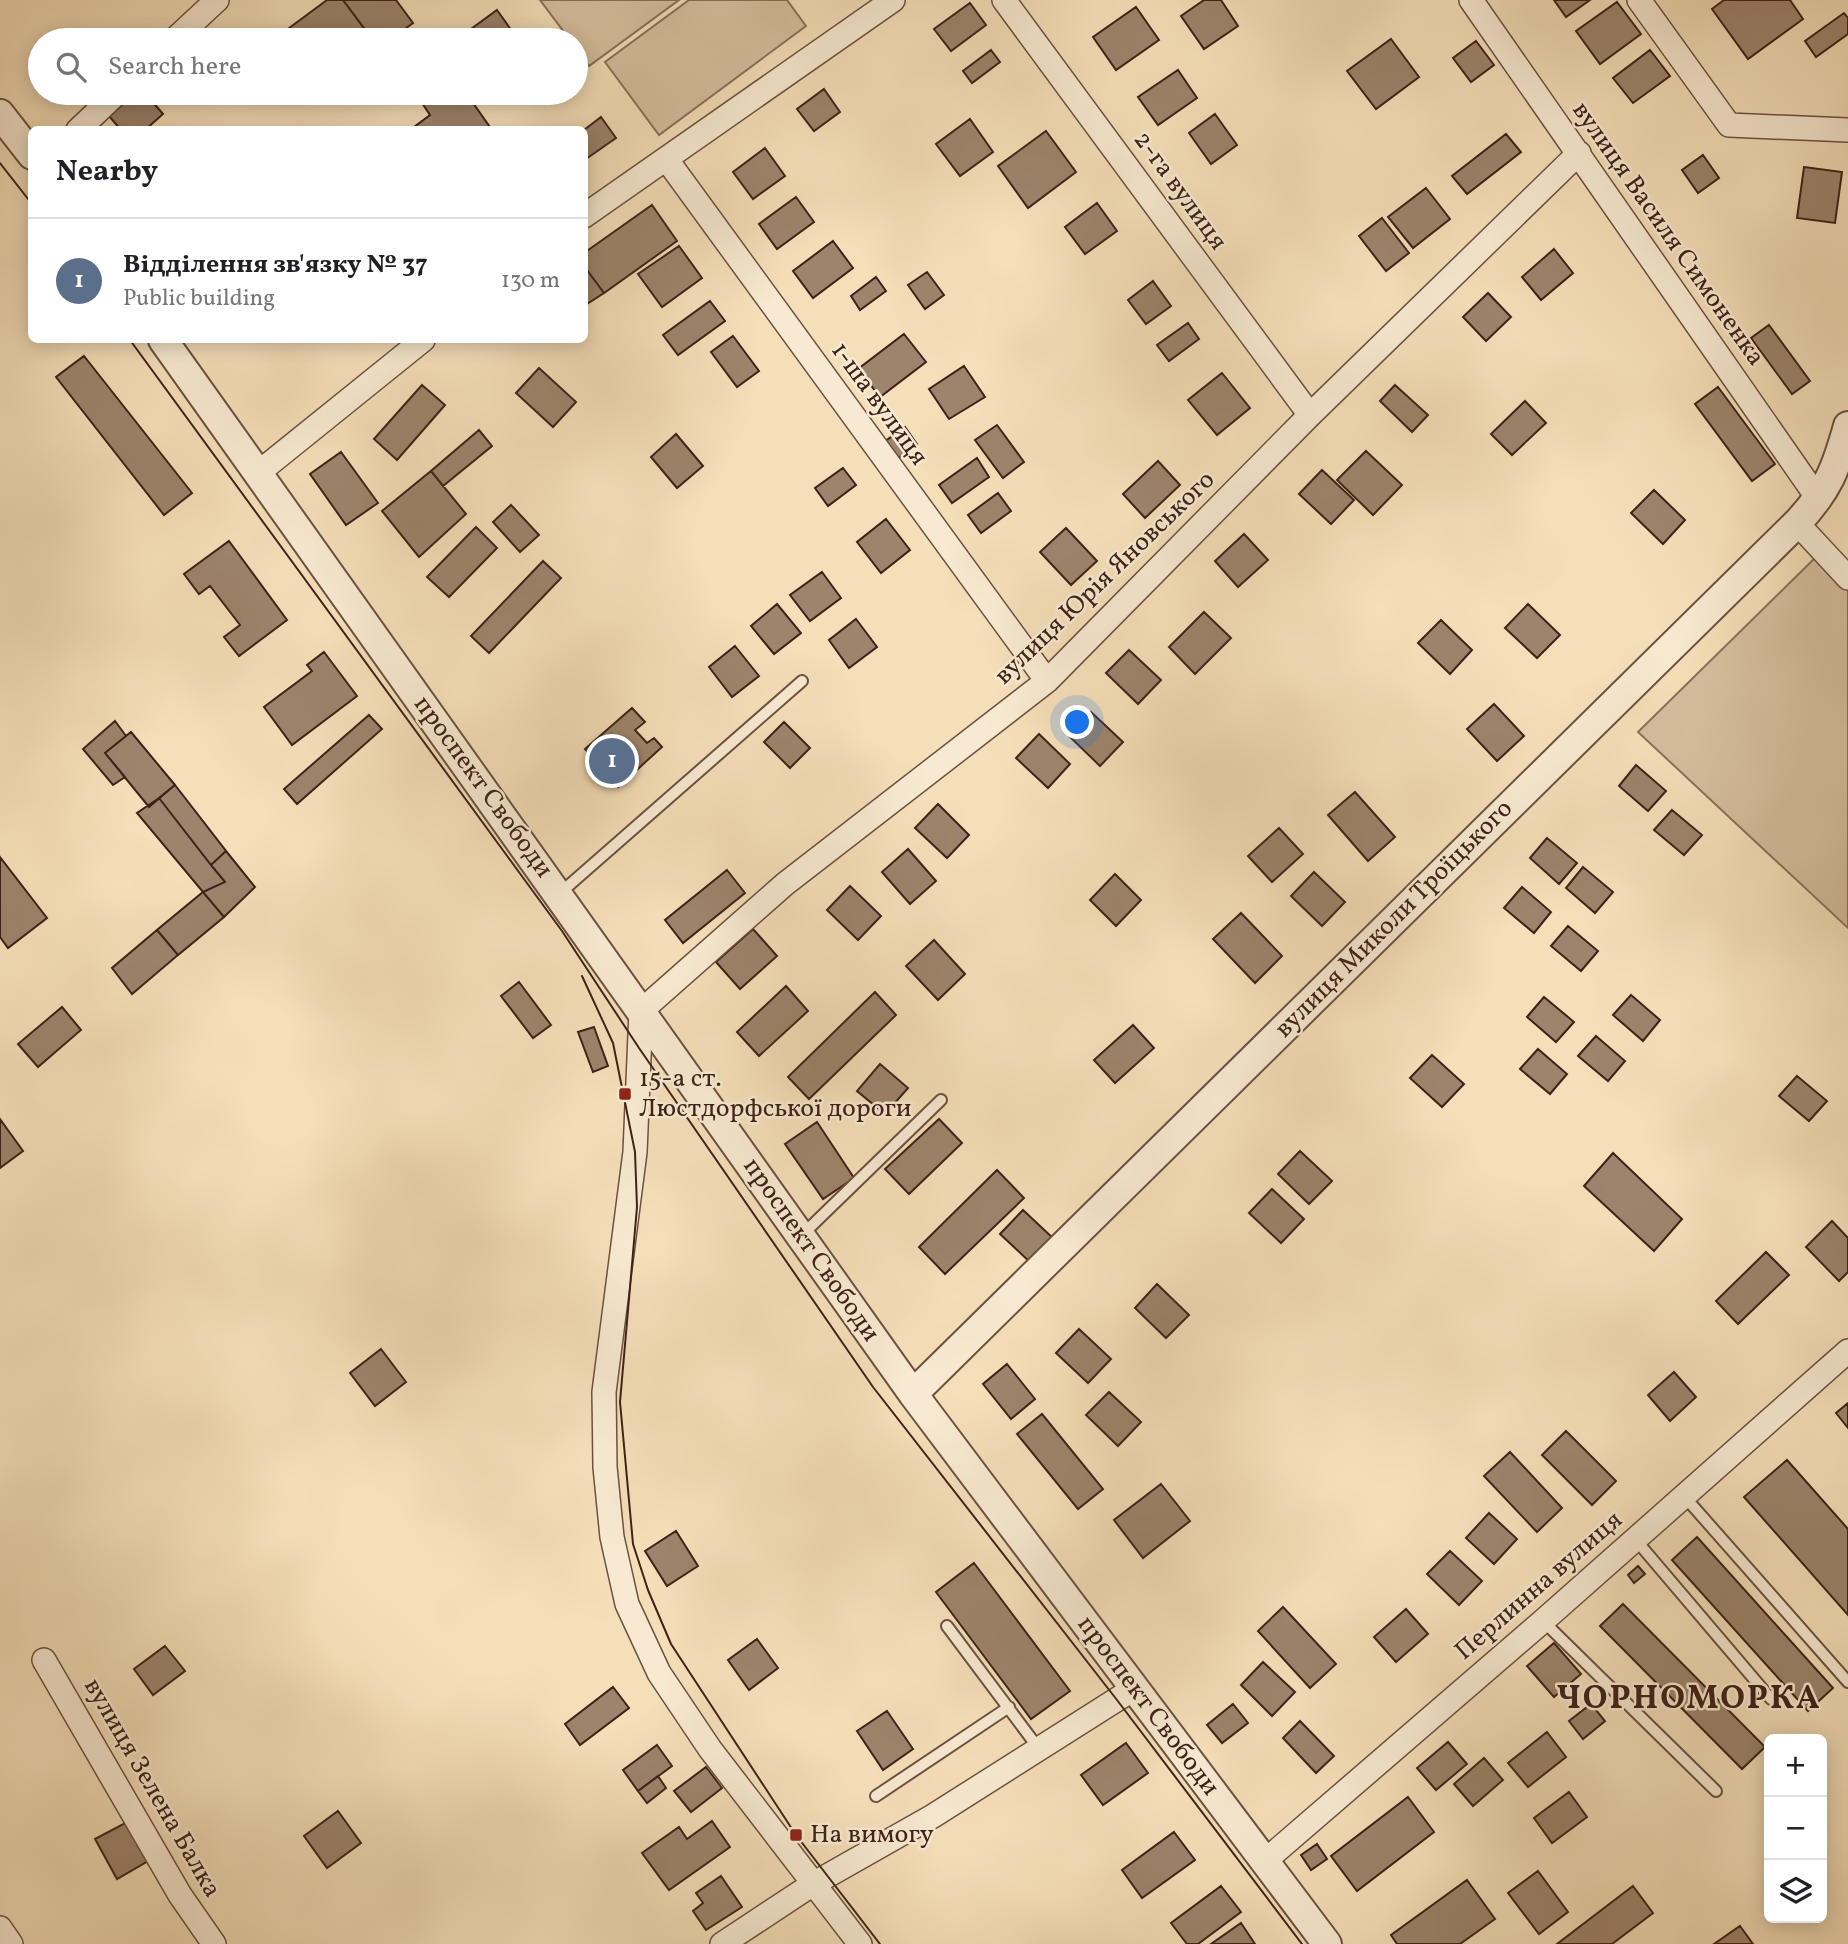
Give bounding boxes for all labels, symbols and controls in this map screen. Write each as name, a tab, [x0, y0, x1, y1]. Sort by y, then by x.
search box	[28, 28, 588, 105]
icon: search	[52, 48, 90, 86]
text: Search here	[108, 49, 241, 85]
street label: вулиця Василя Симоненка	[1563, 95, 1773, 373]
street label: 2-га вулиця	[1124, 124, 1236, 258]
text: Nearby	[56, 151, 158, 193]
text: Відділення зв'язку № 37	[123, 247, 428, 283]
text: 1	[74, 265, 84, 297]
text: 130 m	[501, 265, 560, 297]
text: Public building	[123, 283, 275, 315]
street label: 1-ша вулиця	[822, 335, 936, 473]
street label: вулиця Юрія Яновського	[987, 463, 1223, 693]
street label: проспект Свободи	[405, 689, 561, 885]
your location	[1060, 705, 1094, 739]
pin: 1	[589, 735, 635, 787]
street label: вулиця Миколи Троїцького	[1267, 792, 1521, 1046]
place label: 15-а ст. Люстдорфської дороги	[639, 1061, 912, 1127]
marker: 15-а ст. Люстдорфської дороги	[617, 1086, 633, 1102]
street label: проспект Свободи	[734, 1151, 888, 1349]
street label: Перлинна вулиця	[1447, 1503, 1631, 1669]
street label: проспект Свободи	[1068, 1608, 1228, 1804]
street label: вулиця Зелена Балка	[74, 1672, 230, 1904]
district label: ЧОРНОМОРКА	[1557, 1677, 1821, 1723]
map controls	[1764, 1734, 1827, 1923]
button: +	[1764, 1734, 1827, 1797]
button: −	[1764, 1797, 1827, 1860]
place label: На вимогу	[810, 1817, 934, 1853]
marker: На вимогу	[788, 1827, 804, 1843]
button: layers	[1764, 1860, 1827, 1923]

